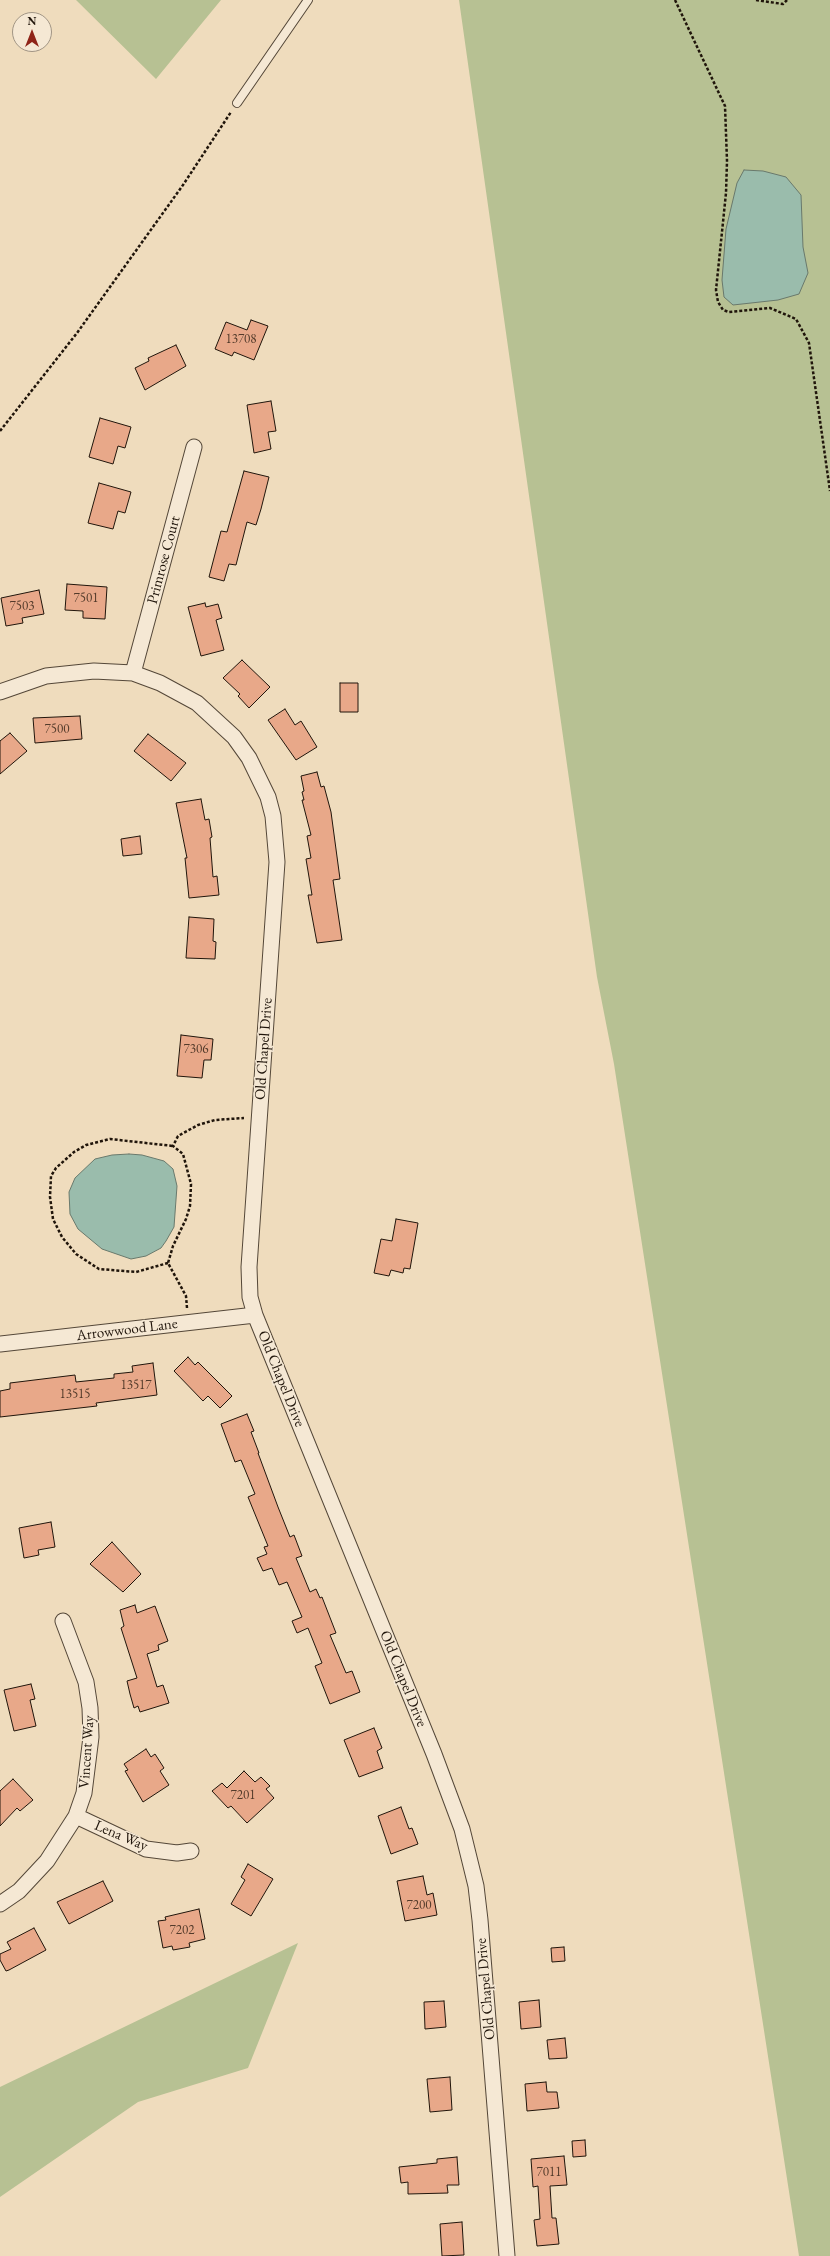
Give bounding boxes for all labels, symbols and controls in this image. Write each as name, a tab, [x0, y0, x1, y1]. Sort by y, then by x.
north arrow	[12, 12, 52, 52]
text: N	[28, 14, 36, 28]
house number: 13708	[225, 331, 257, 347]
street label: Primrose Court	[144, 514, 184, 606]
house number: 7501	[74, 590, 98, 606]
house number: 7503	[10, 598, 34, 614]
house number: 7500	[45, 721, 69, 737]
street label: Old Chapel Drive	[251, 997, 277, 1101]
house number: 7306	[184, 1041, 208, 1057]
street label: Arrowwood Lane	[75, 1315, 179, 1345]
street label: Old Chapel Drive	[253, 1328, 309, 1430]
house number: 13517	[120, 1377, 152, 1393]
house number: 13515	[59, 1386, 91, 1402]
street label: Old Chapel Drive	[375, 1628, 431, 1730]
street label: Vincent Way	[75, 1715, 99, 1789]
house number: 7201	[231, 1787, 255, 1803]
street label: Lena Way	[92, 1817, 150, 1855]
house number: 7200	[407, 1897, 431, 1913]
house number: 7202	[170, 1922, 194, 1938]
street label: Old Chapel Drive	[473, 1937, 499, 2041]
house number: 7011	[537, 2164, 561, 2180]

